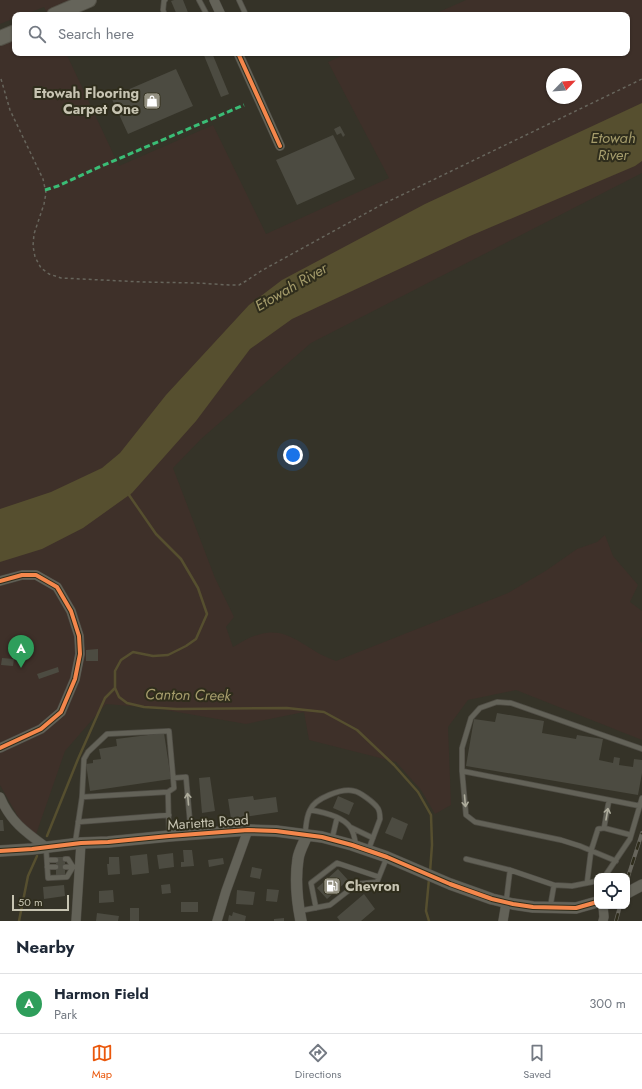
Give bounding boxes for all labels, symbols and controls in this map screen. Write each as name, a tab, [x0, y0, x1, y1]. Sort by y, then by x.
search box	[12, 12, 630, 56]
icon: search	[26, 23, 48, 45]
text: Search here	[58, 23, 134, 45]
north arrow	[546, 68, 582, 104]
place label: Etowah Flooring Carpet One	[33, 83, 139, 119]
shop icon: Etowah Flooring Carpet One	[142, 91, 162, 111]
water label: Etowah River	[590, 127, 636, 166]
water label: Etowah River	[251, 257, 332, 317]
your location	[283, 445, 303, 465]
pin: A	[8, 635, 34, 668]
water label: Canton Creek	[145, 683, 232, 707]
one-way arrow	[184, 793, 191, 806]
one-way arrow	[461, 794, 469, 807]
one-way arrow	[603, 808, 611, 821]
street label: Marietta Road	[167, 809, 249, 835]
map controls	[594, 873, 630, 909]
button: locate	[594, 873, 630, 909]
fuel station icon: Chevron	[322, 876, 342, 896]
place label: Chevron	[345, 876, 400, 896]
scale bar	[12, 893, 69, 912]
text: 50 m	[18, 894, 43, 910]
text: Nearby	[16, 935, 74, 959]
text: Harmon Field	[54, 983, 149, 1005]
text: A	[24, 994, 34, 1013]
text: 300 m	[589, 994, 626, 1013]
text: Park	[54, 1005, 77, 1024]
tab: Map	[91, 1042, 113, 1082]
tab: Directions	[295, 1042, 341, 1082]
tab: Saved	[523, 1042, 551, 1082]

